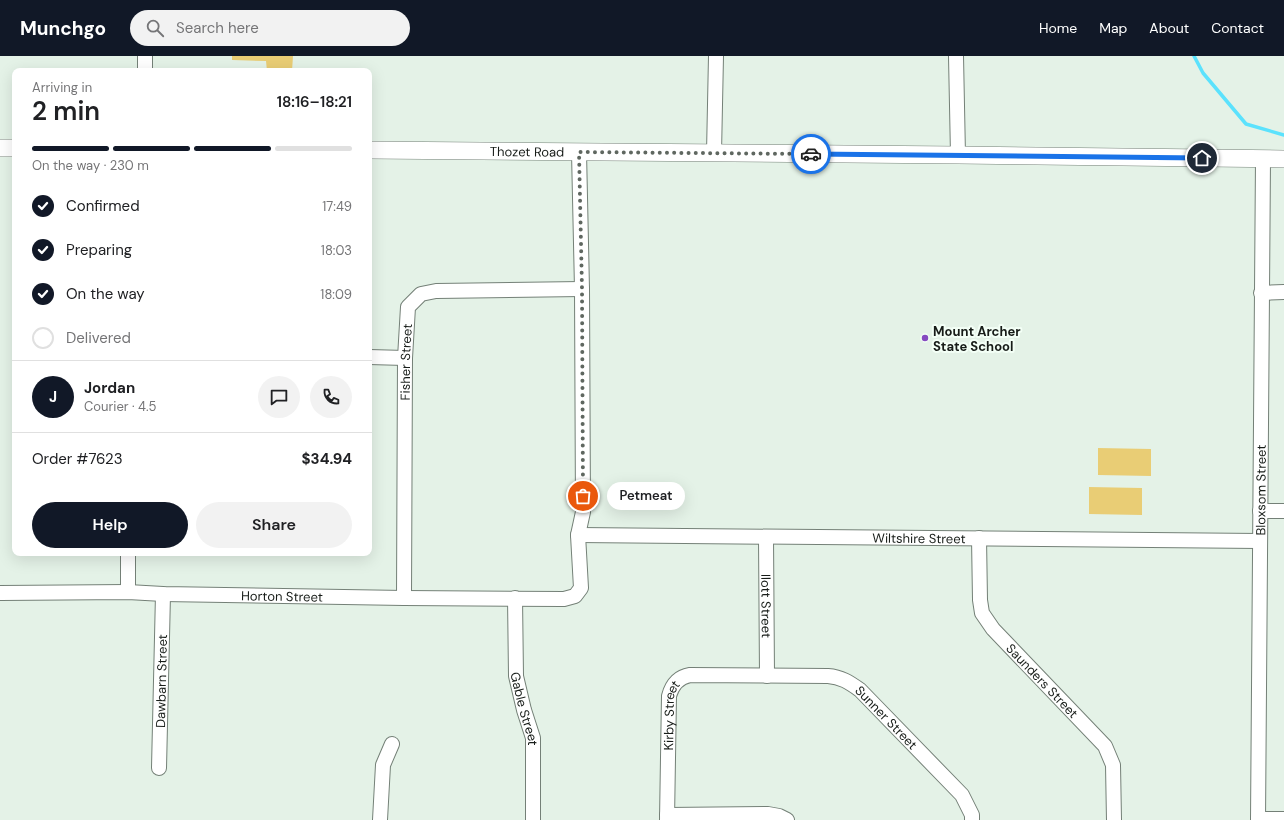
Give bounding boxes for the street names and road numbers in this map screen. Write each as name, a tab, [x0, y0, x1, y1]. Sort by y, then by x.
street label: Thozet Road	[490, 143, 564, 160]
street label: Fisher Street	[396, 323, 416, 400]
street label: Bloxsom Street	[1252, 445, 1269, 536]
street label: Wiltshire Street	[872, 529, 966, 547]
street label: Ilott Street	[758, 574, 775, 638]
street label: Horton Street	[241, 587, 323, 605]
street label: Dawbarn Street	[151, 634, 171, 728]
street label: Saunders Street	[1003, 640, 1082, 721]
street label: Gable Street	[507, 670, 542, 746]
street label: Kirby Street	[660, 676, 683, 751]
street label: Sunner Street	[852, 682, 921, 753]

